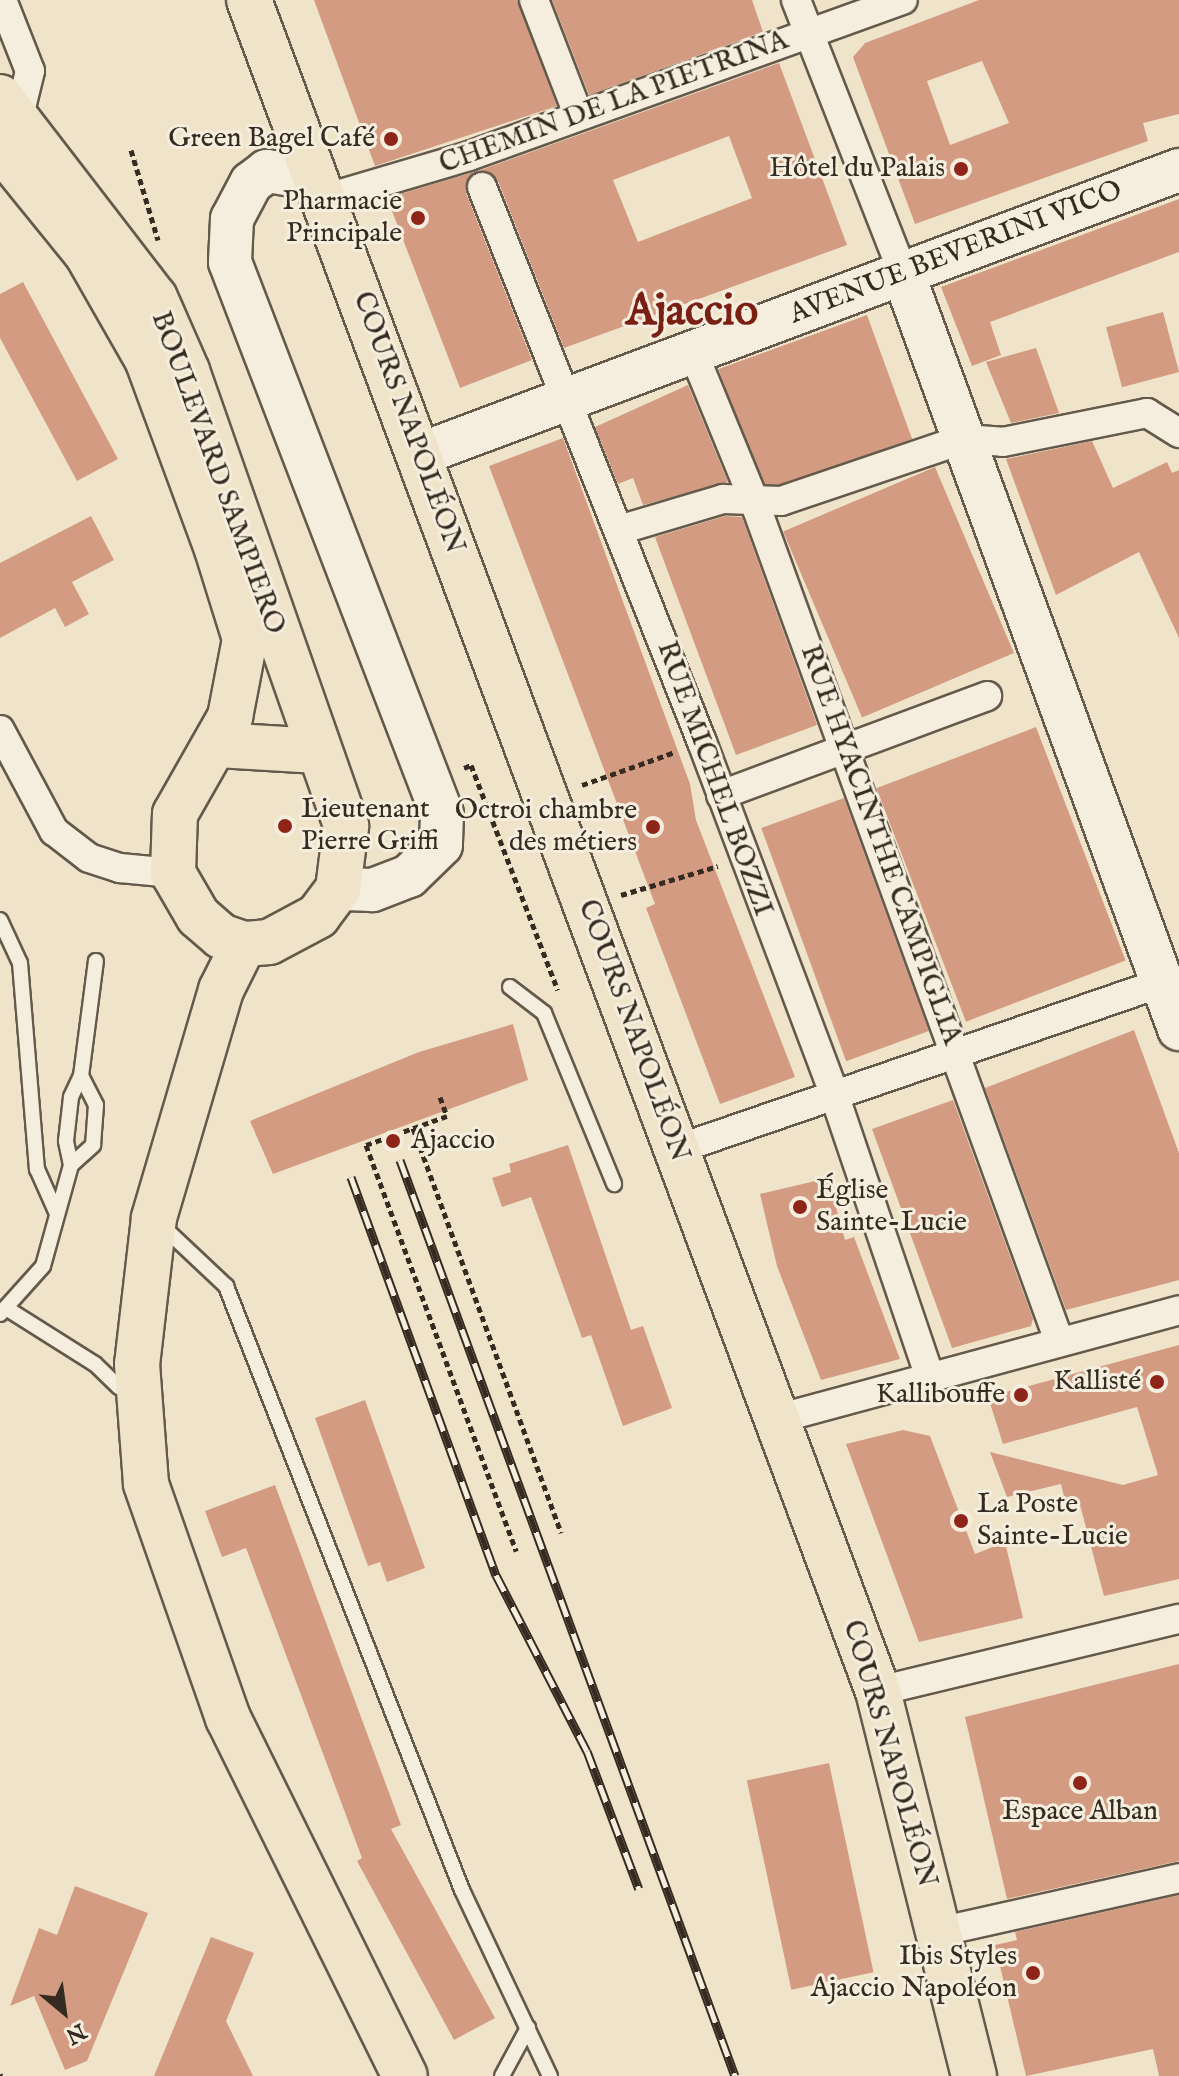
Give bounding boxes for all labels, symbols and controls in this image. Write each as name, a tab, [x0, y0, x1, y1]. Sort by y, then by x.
street label: CHEMIN DE LA PIETRINA	[435, 24, 793, 182]
place label: Green Bagel Café	[168, 122, 375, 156]
marker: Green Bagel Café	[382, 130, 400, 148]
place label: Hôtel du Palais	[769, 152, 945, 186]
marker: Hôtel du Palais	[952, 160, 970, 178]
street label: AVENUE BEVERINI VICO	[785, 174, 1127, 332]
place label: Pharmacie Principale	[283, 185, 402, 251]
marker: Pharmacie Principale	[409, 209, 427, 227]
district label: Ajaccio	[626, 286, 758, 338]
street label: COURS NAPOLÉON	[345, 287, 471, 559]
street label: BOULEVARD SAMPIERO	[143, 307, 291, 639]
street label: RUE MICHEL BOZZI	[649, 637, 779, 921]
street label: RUE HYACINTHE CAMPIGLIA	[792, 641, 968, 1049]
place label: Lieutenant Pierre Griffi	[301, 793, 439, 859]
place label: Octroi chambre des métiers	[455, 794, 637, 860]
marker: Lieutenant Pierre Griffi	[276, 817, 294, 835]
marker: Octroi chambre des métiers	[644, 818, 662, 836]
street label: COURS NAPOLÉON	[570, 895, 696, 1167]
place label: Ajaccio	[411, 1124, 495, 1158]
marker: Ajaccio	[382, 1130, 404, 1152]
place label: Église Sainte-Lucie	[816, 1174, 967, 1240]
marker: Église Sainte-Lucie	[791, 1198, 809, 1216]
place label: Kallisté	[1054, 1365, 1141, 1399]
marker: Kallisté	[1148, 1373, 1166, 1391]
place label: Kallibouffe	[876, 1378, 1005, 1412]
marker: Kallibouffe	[1012, 1386, 1030, 1404]
place label: La Poste Sainte-Lucie	[977, 1488, 1128, 1554]
marker: La Poste Sainte-Lucie	[952, 1512, 970, 1530]
street label: COURS NAPOLÉON	[835, 1617, 943, 1891]
marker: Espace Alban	[1071, 1774, 1089, 1792]
place label: Espace Alban	[1002, 1795, 1158, 1829]
place label: Ibis Styles Ajaccio Napoléon	[811, 1940, 1017, 2006]
marker: Ibis Styles Ajaccio Napoléon	[1024, 1964, 1042, 1982]
north arrow	[24, 1972, 104, 2052]
text: N	[61, 2016, 91, 2050]

